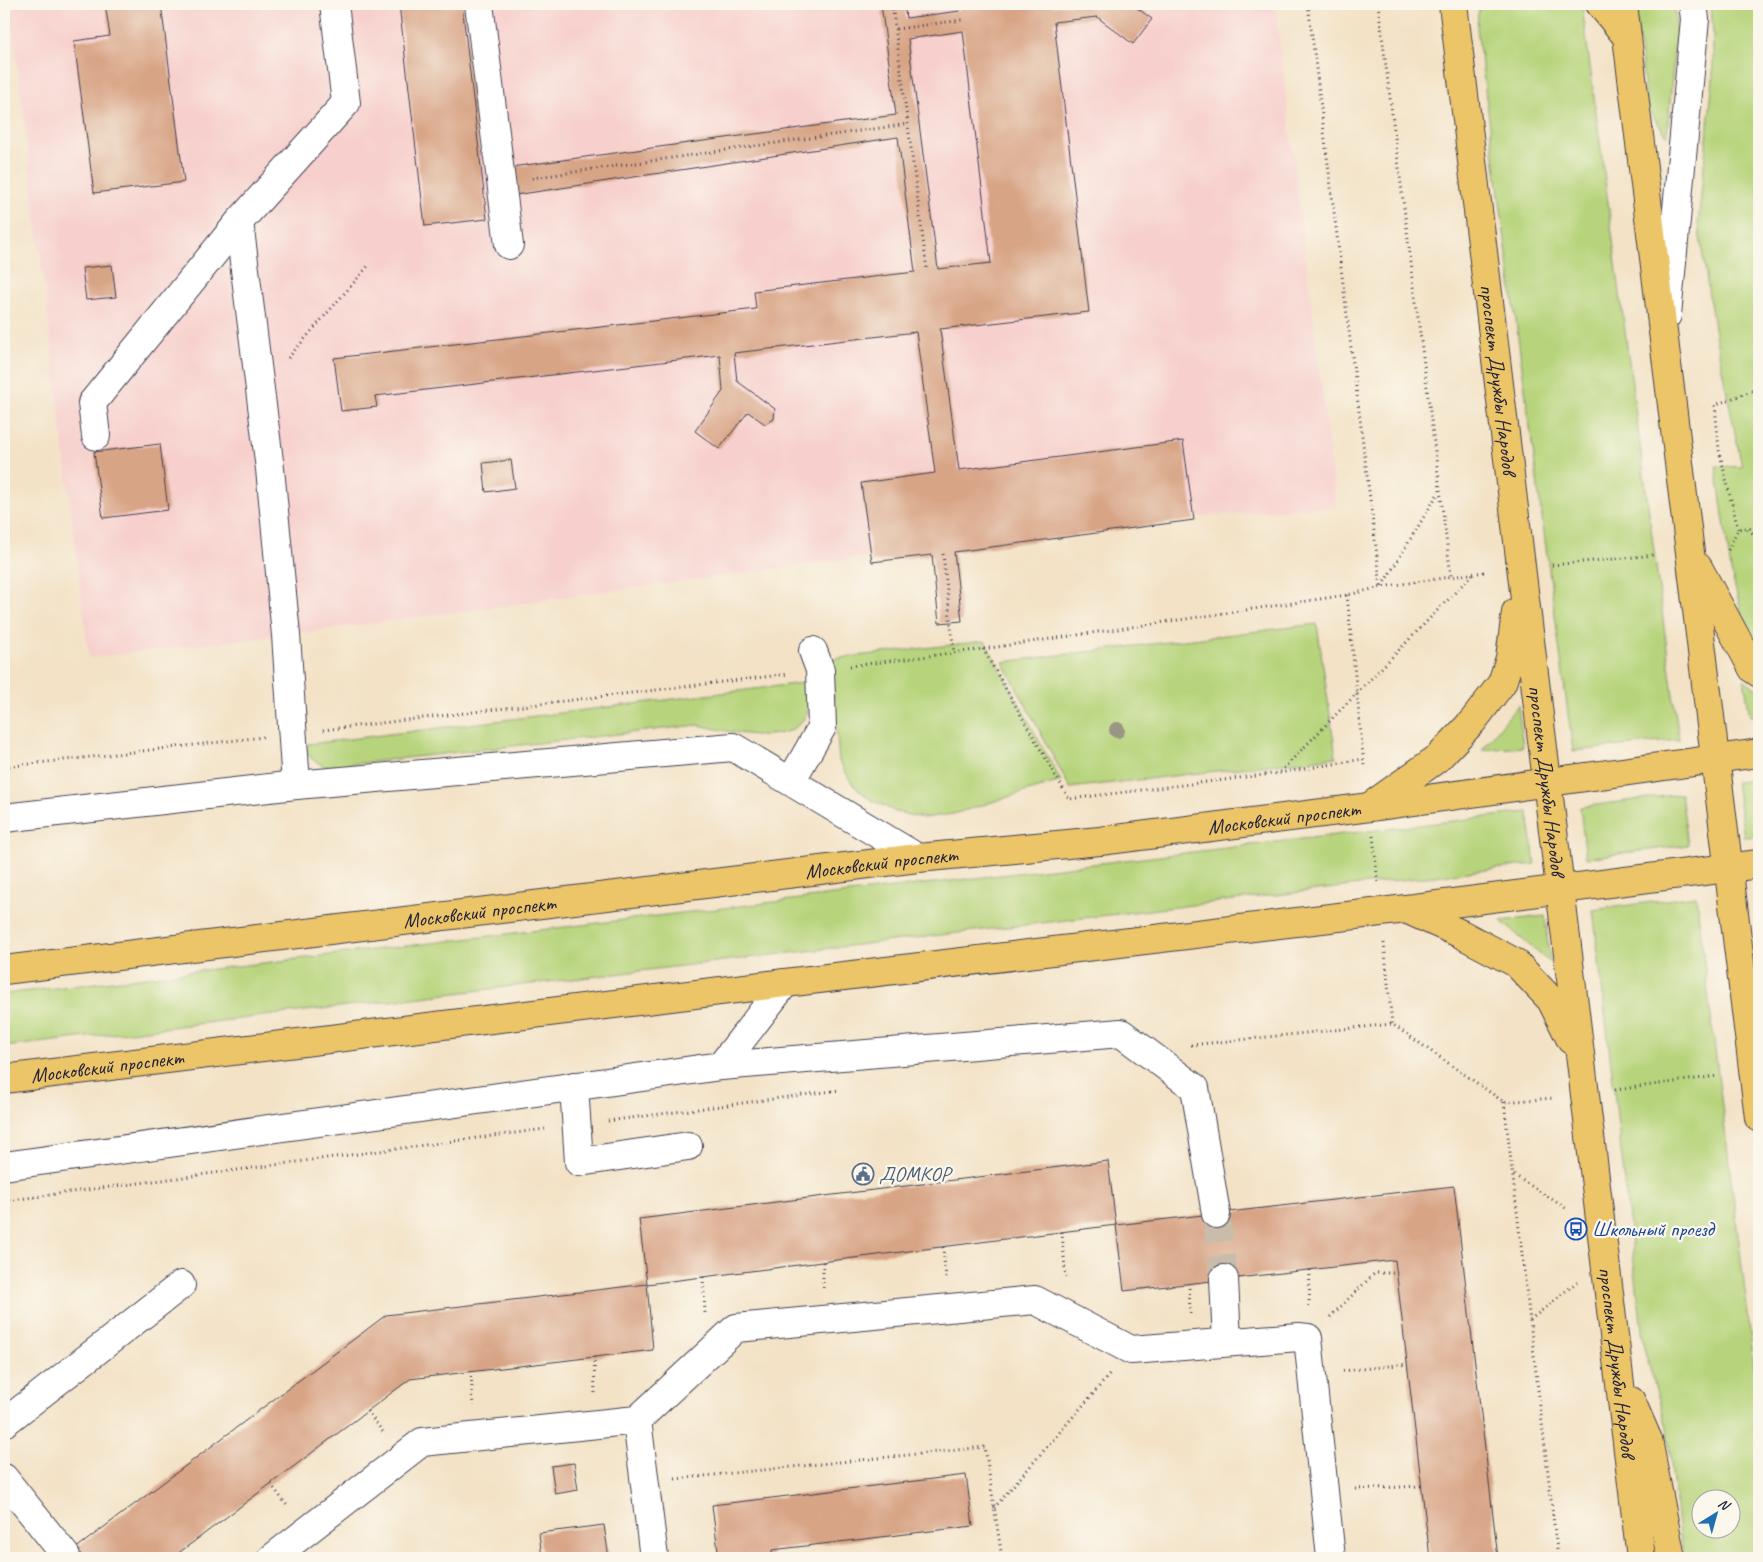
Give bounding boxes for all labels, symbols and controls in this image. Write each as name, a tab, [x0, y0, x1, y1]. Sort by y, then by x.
street label: проспект Дружбы Народов	[1474, 283, 1523, 480]
street label: проспект Дружбы Народов	[1523, 684, 1572, 881]
street label: Московский проспект	[1206, 795, 1363, 840]
street label: Московский проспект	[803, 841, 960, 885]
street label: Московский проспект	[401, 889, 559, 934]
street label: Московский проспект	[29, 1044, 186, 1089]
place label: ДОМКОР	[879, 1161, 954, 1187]
public building icon: ДОМКОР	[851, 1162, 875, 1186]
place label: Школьный проезд	[1592, 1216, 1716, 1242]
bus stop icon: Школьный проезд	[1564, 1217, 1588, 1241]
street label: проспект Дружбы Народов	[1593, 1266, 1642, 1463]
north arrow	[1690, 1490, 1740, 1540]
text: N	[1715, 1495, 1734, 1515]

